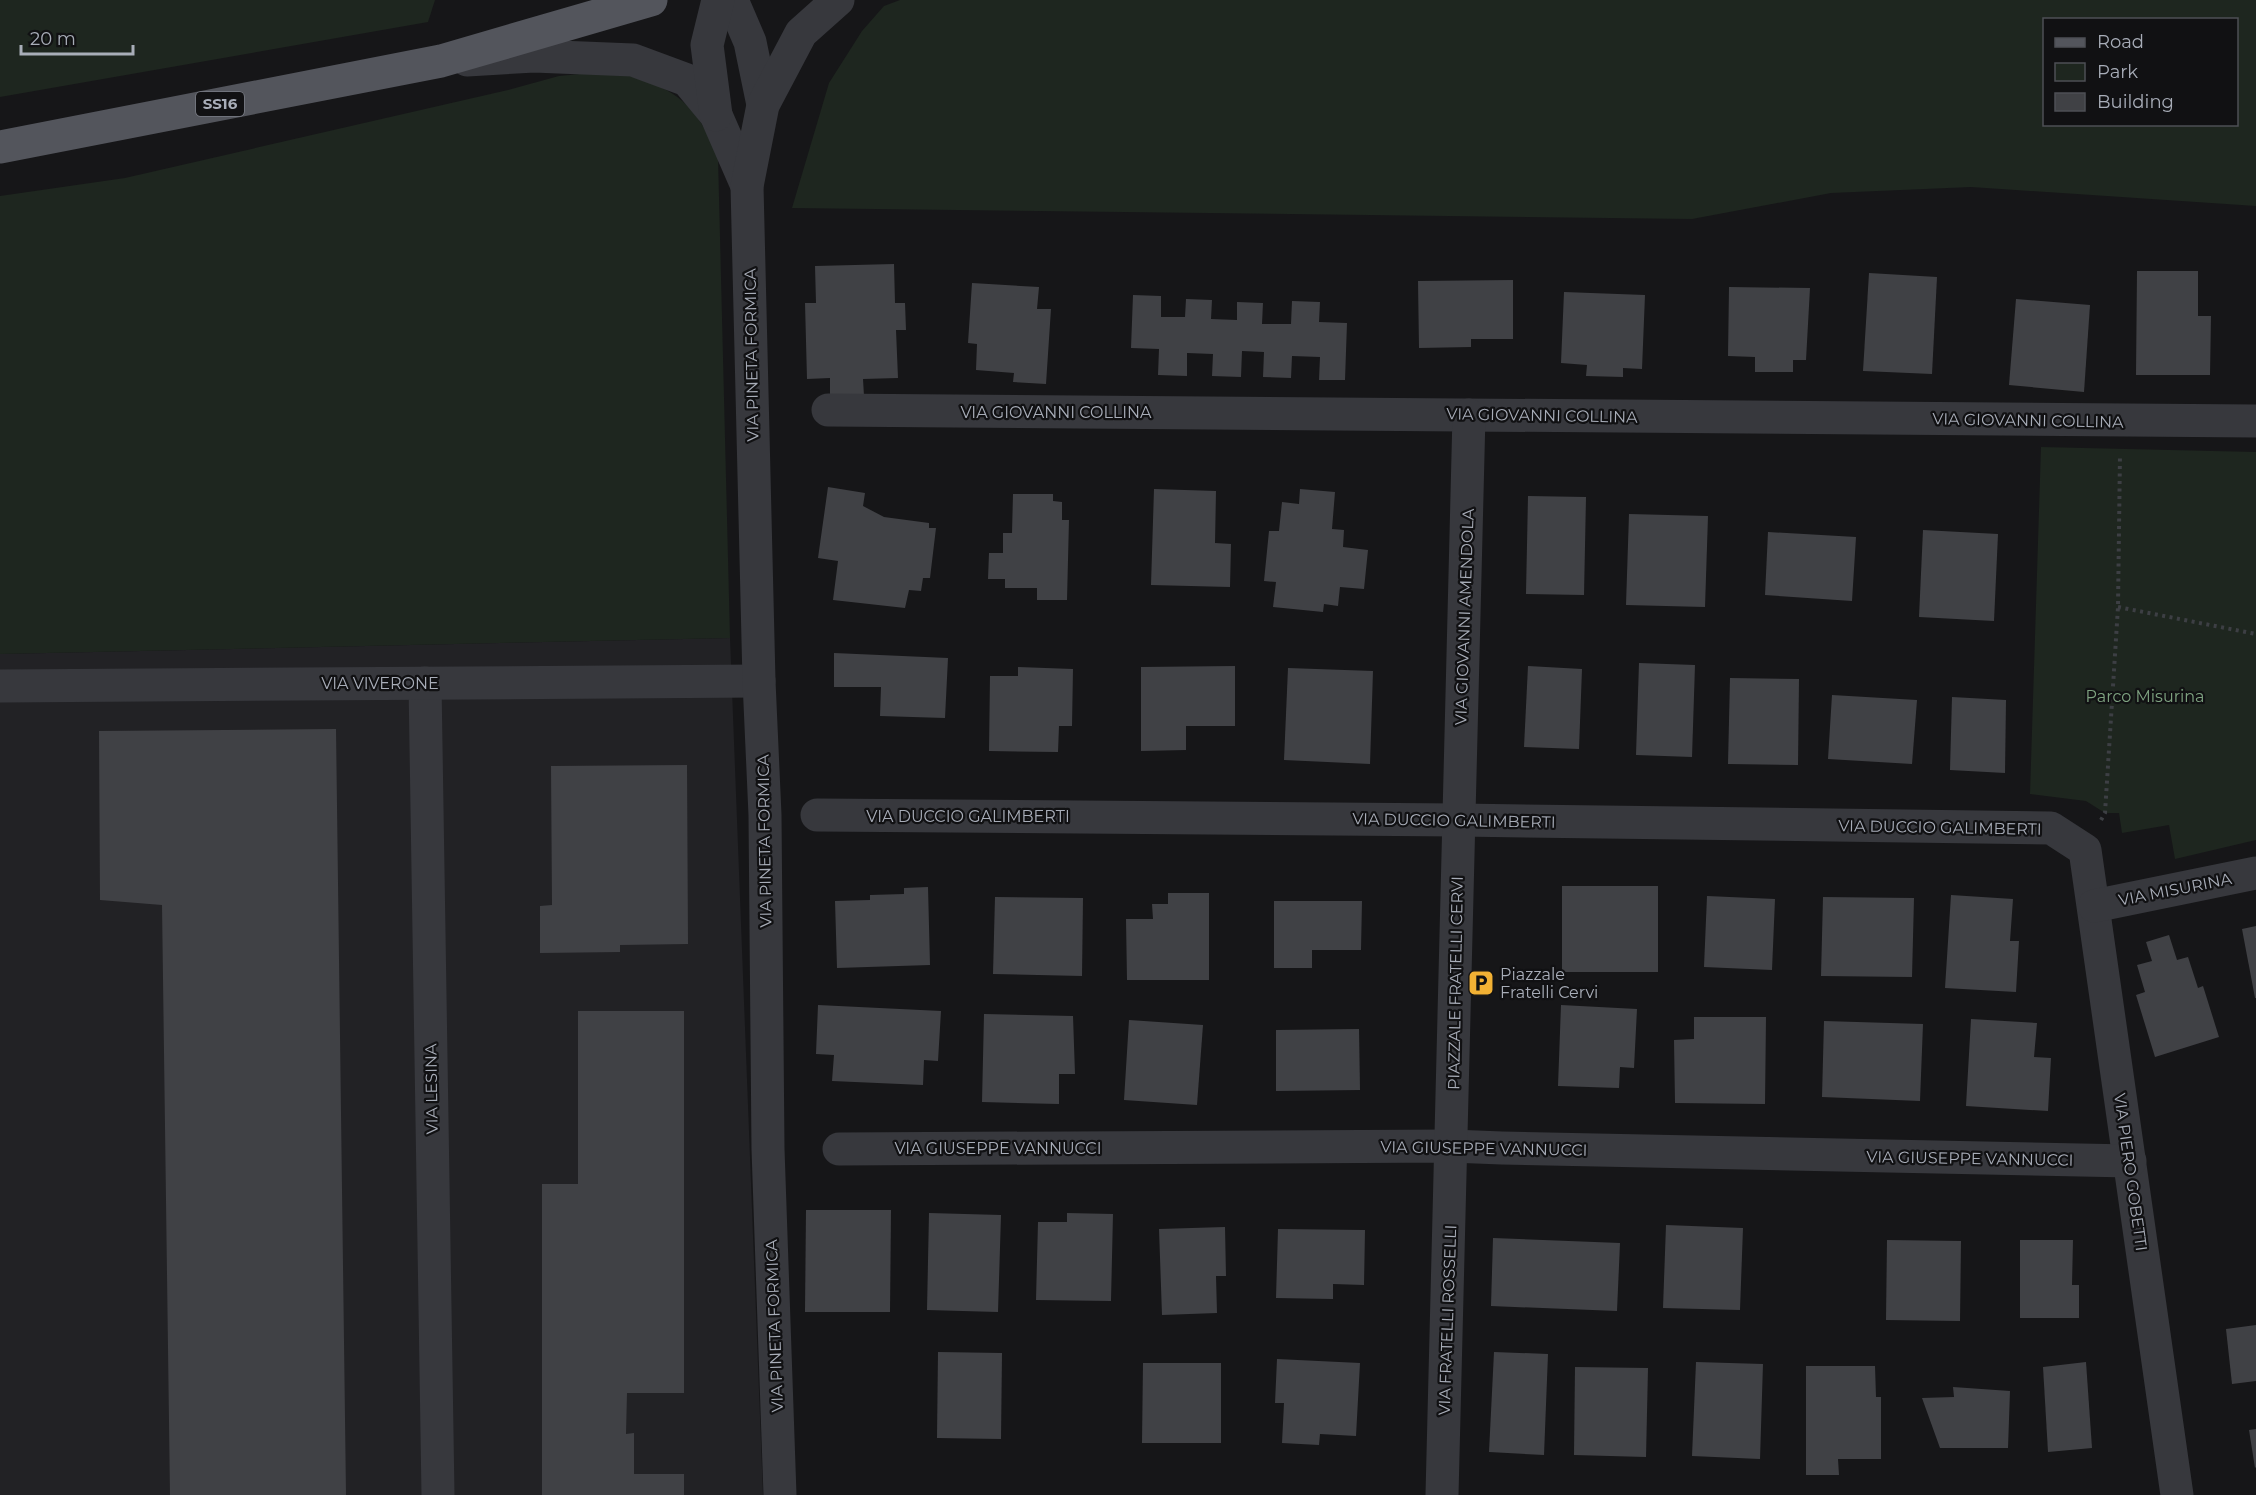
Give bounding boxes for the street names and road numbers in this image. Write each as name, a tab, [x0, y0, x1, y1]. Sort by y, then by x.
road number: SS16	[196, 92, 244, 116]
street label: VIA PINETA FORMICA	[740, 268, 763, 442]
street label: VIA GIOVANNI COLLINA	[960, 403, 1152, 422]
street label: VIA GIOVANNI COLLINA	[1446, 404, 1638, 427]
street label: VIA GIOVANNI COLLINA	[1932, 409, 2124, 432]
street label: VIA GIOVANNI AMENDOLA	[1451, 508, 1478, 726]
street label: VIA VIVERONE	[321, 674, 439, 693]
street label: VIA PINETA FORMICA	[753, 754, 776, 928]
street label: VIA DUCCIO GALIMBERTI	[866, 807, 1070, 826]
street label: VIA DUCCIO GALIMBERTI	[1352, 809, 1556, 832]
street label: VIA DUCCIO GALIMBERTI	[1838, 816, 2042, 839]
street label: VIA MISURINA	[2117, 869, 2234, 910]
street label: PIAZZALE FRATELLI CERVI	[1444, 876, 1467, 1090]
street label: VIA LESINA	[421, 1043, 442, 1135]
street label: VIA PIERO GOBETTI	[2110, 1092, 2151, 1252]
street label: VIA GIUSEPPE VANNUCCI	[1380, 1137, 1588, 1160]
street label: VIA GIUSEPPE VANNUCCI	[894, 1139, 1102, 1158]
street label: VIA GIUSEPPE VANNUCCI	[1866, 1147, 2074, 1170]
street label: VIA FRATELLI ROSSELLI	[1435, 1224, 1460, 1416]
street label: VIA PINETA FORMICA	[762, 1239, 787, 1413]

